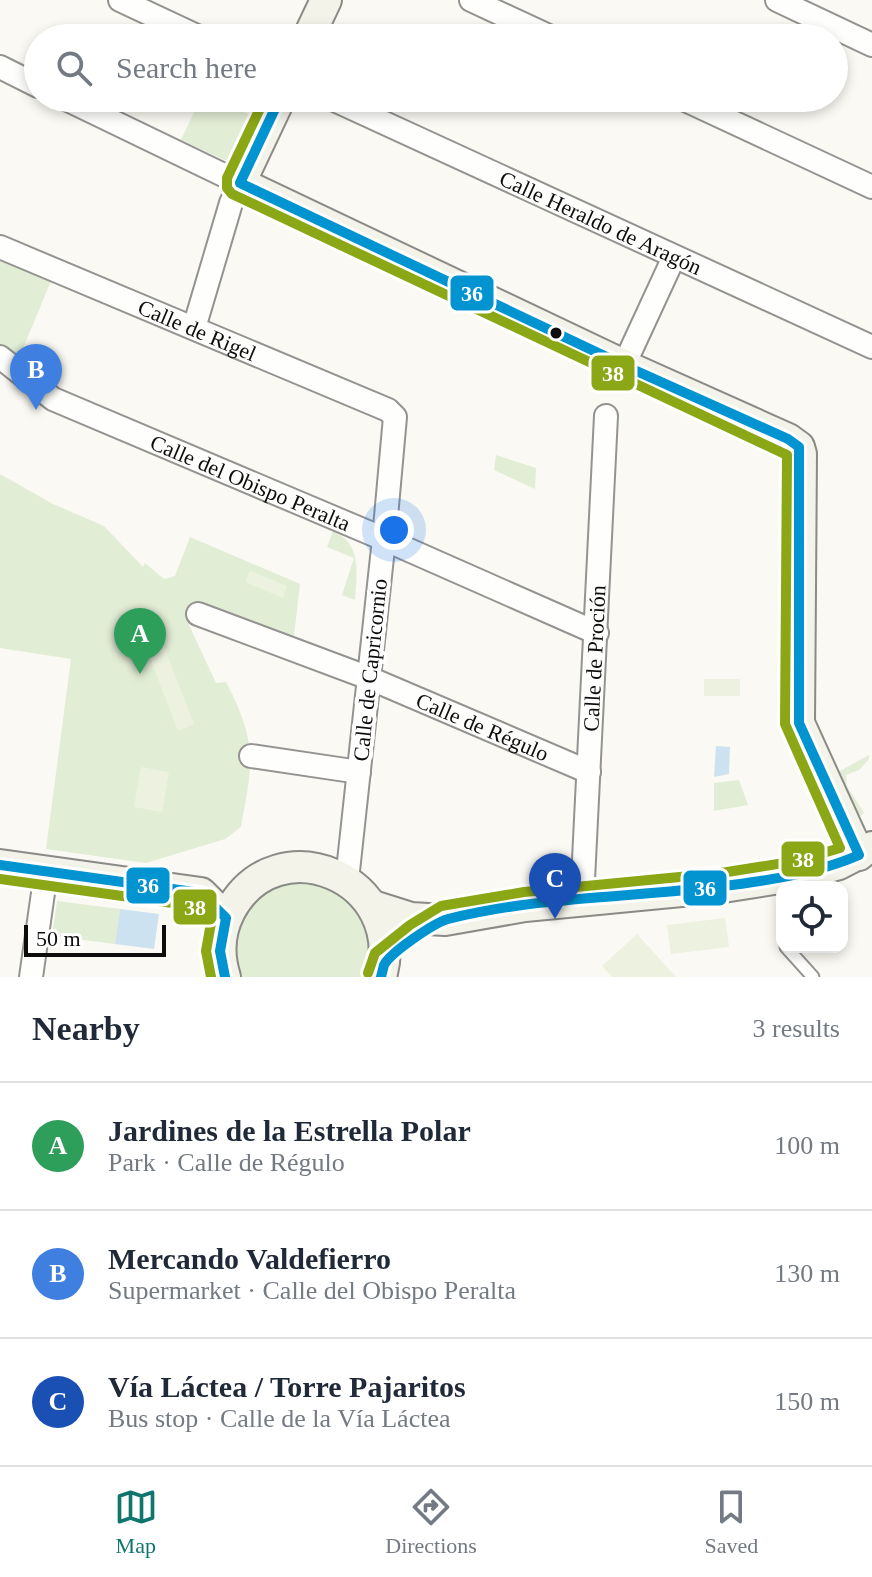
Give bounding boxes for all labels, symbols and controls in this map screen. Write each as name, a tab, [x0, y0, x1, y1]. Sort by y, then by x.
search box	[24, 24, 848, 112]
icon: search	[52, 46, 96, 90]
text: Search here	[116, 51, 257, 84]
street label: Calle Heraldo de Aragón	[496, 165, 706, 280]
line badge: 36	[449, 274, 495, 312]
text: 36	[461, 281, 483, 306]
street label: Calle de Rigel	[134, 294, 260, 366]
unlabelled marker	[548, 325, 564, 341]
pin: B	[10, 344, 62, 410]
line badge: 38	[590, 354, 636, 392]
text: 38	[602, 361, 624, 386]
street label: Calle del Obispo Peralta	[147, 429, 354, 536]
your location	[374, 510, 414, 550]
street label: Calle de Capricornio	[348, 578, 392, 762]
street label: Calle de Proción	[578, 584, 610, 732]
pin: A	[114, 608, 166, 674]
street label: Calle de Régulo	[412, 687, 553, 766]
line badge: 38	[780, 840, 826, 878]
text: 38	[792, 847, 814, 872]
pin: C	[529, 853, 581, 919]
line badge: 36	[125, 866, 171, 905]
line badge: 36	[682, 869, 728, 907]
text: 36	[137, 873, 159, 898]
text: 36	[694, 876, 716, 901]
map controls	[776, 881, 848, 953]
button: locate	[776, 881, 848, 953]
line badge: 38	[172, 888, 218, 926]
text: 38	[184, 895, 206, 920]
scale bar	[24, 921, 166, 957]
text: 50 m	[36, 926, 81, 951]
text: Nearby	[32, 1010, 140, 1047]
text: 3 results	[753, 1014, 840, 1043]
text: Jardines de la Estrella Polar	[108, 1114, 471, 1147]
text: A	[49, 1131, 67, 1160]
text: 100 m	[774, 1131, 840, 1160]
text: Park · Calle de Régulo	[108, 1148, 345, 1177]
text: Mercando Valdefierro	[108, 1242, 391, 1275]
text: B	[49, 1259, 67, 1288]
text: 130 m	[774, 1259, 840, 1288]
text: Supermarket · Calle del Obispo Peralta	[108, 1276, 516, 1305]
text: Vía Láctea / Torre Pajaritos	[108, 1370, 466, 1403]
text: C	[49, 1387, 67, 1416]
text: 150 m	[774, 1387, 840, 1416]
text: Bus stop · Calle de la Vía Láctea	[108, 1404, 450, 1433]
tab: Map	[114, 1485, 158, 1559]
tab: Directions	[385, 1485, 477, 1559]
tab: Saved	[704, 1485, 758, 1559]

